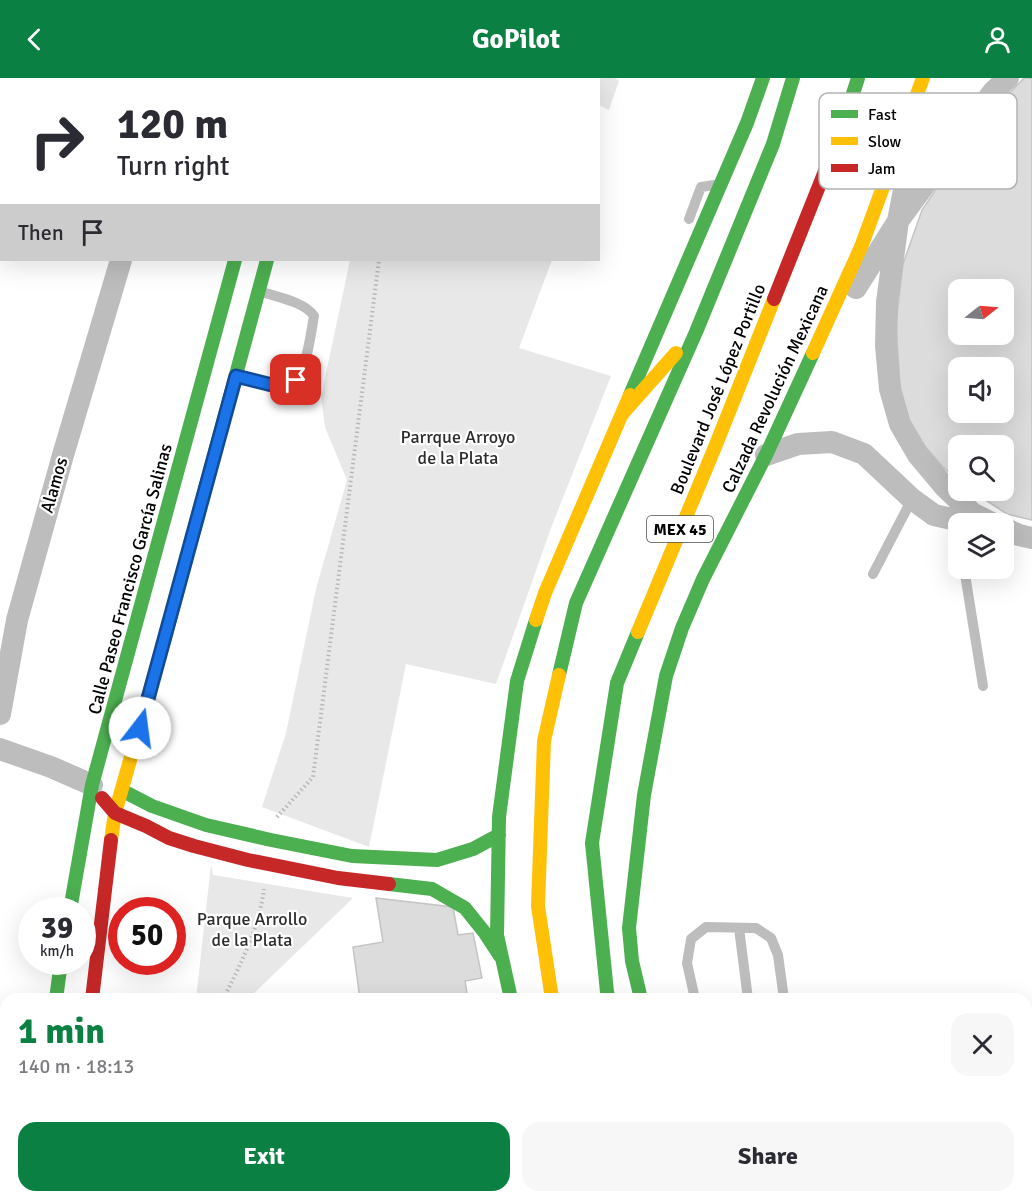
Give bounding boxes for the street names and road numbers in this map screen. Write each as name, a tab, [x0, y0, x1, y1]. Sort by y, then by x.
street label: Boulevard José López Portillo	[666, 280, 770, 498]
street label: Calzada Revolución Mexicana	[717, 282, 833, 496]
street label: Calle Paseo Francisco García Salinas	[83, 441, 177, 717]
street label: Alamos	[36, 455, 72, 515]
road number: MEX 45	[647, 516, 713, 542]

